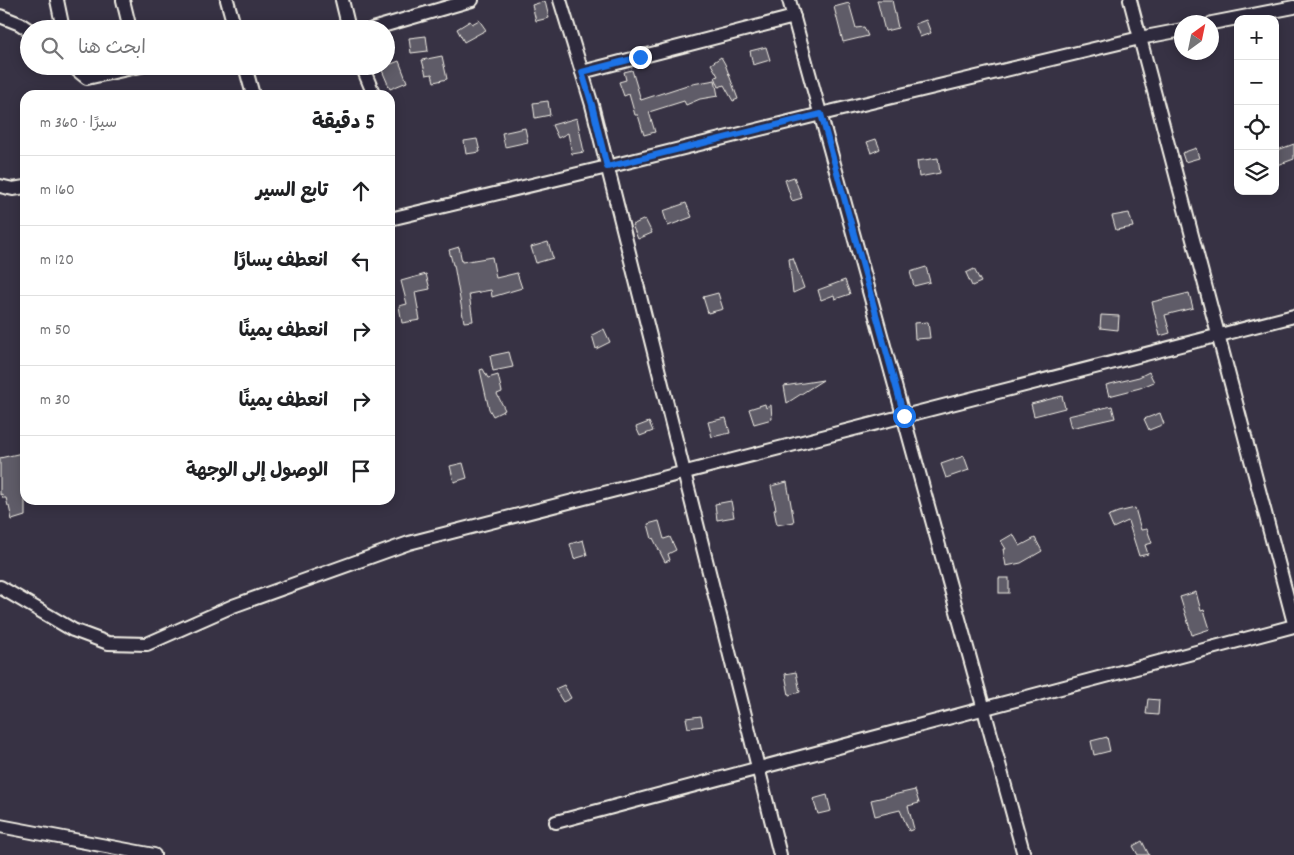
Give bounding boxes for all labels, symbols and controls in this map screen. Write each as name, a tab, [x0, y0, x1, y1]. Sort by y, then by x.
north arrow	[1174, 15, 1219, 60]
map controls	[1234, 15, 1279, 195]
button: +	[1234, 15, 1279, 60]
search box	[20, 20, 395, 75]
icon: search	[38, 34, 66, 62]
text: ابحث هنا	[78, 36, 146, 63]
route end	[629, 46, 652, 69]
button: −	[1234, 60, 1279, 105]
button: locate	[1234, 105, 1279, 150]
text: 5 دقيقة	[312, 109, 375, 139]
text: سيرًا · 360 m	[40, 112, 117, 135]
button: layers	[1234, 150, 1279, 195]
icon: ahead	[347, 177, 375, 205]
text: 160 m	[40, 179, 75, 202]
text: تابع السير	[256, 179, 328, 206]
icon: left	[347, 247, 375, 275]
text: 120 m	[40, 249, 74, 272]
text: انعطف يسارًا	[234, 249, 328, 276]
icon: right	[347, 317, 375, 345]
text: 50 m	[40, 319, 71, 342]
text: انعطف يمينًا	[239, 319, 328, 346]
icon: right	[347, 387, 375, 415]
text: 30 m	[40, 389, 71, 412]
text: انعطف يمينًا	[239, 389, 328, 416]
route start	[893, 405, 916, 428]
icon: arrive	[347, 457, 375, 485]
text: الوصول إلى الوجهة	[186, 459, 328, 486]

